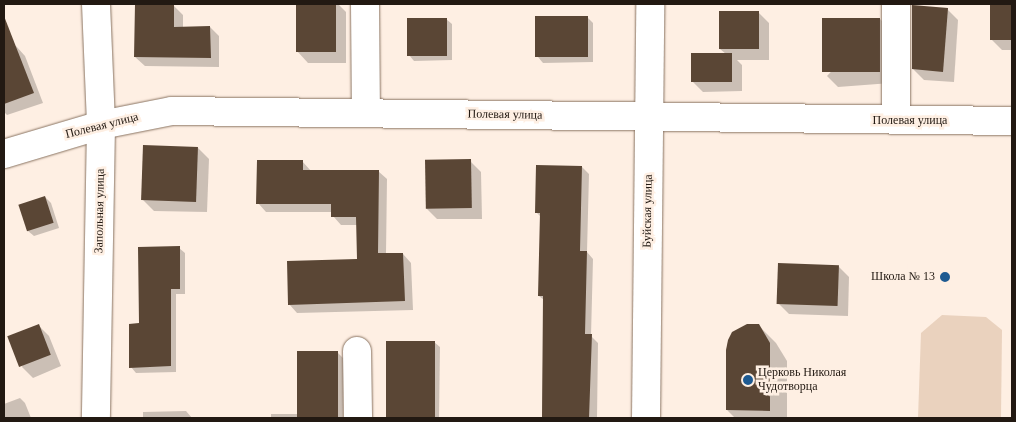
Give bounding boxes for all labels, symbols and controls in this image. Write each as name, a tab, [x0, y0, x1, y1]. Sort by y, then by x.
street label: Полевая улица	[467, 107, 543, 123]
street label: Полевая улица	[64, 110, 140, 142]
street label: Полевая улица	[873, 114, 947, 128]
street label: Запольная улица	[92, 168, 108, 254]
street label: Буйская улица	[640, 174, 656, 248]
place label: Школа № 13	[871, 270, 935, 284]
marker: Школа № 13	[939, 271, 951, 283]
place label: Церковь Николая Чудотворца	[758, 366, 846, 394]
marker: Церковь Николая Чудотворца	[742, 374, 754, 386]

